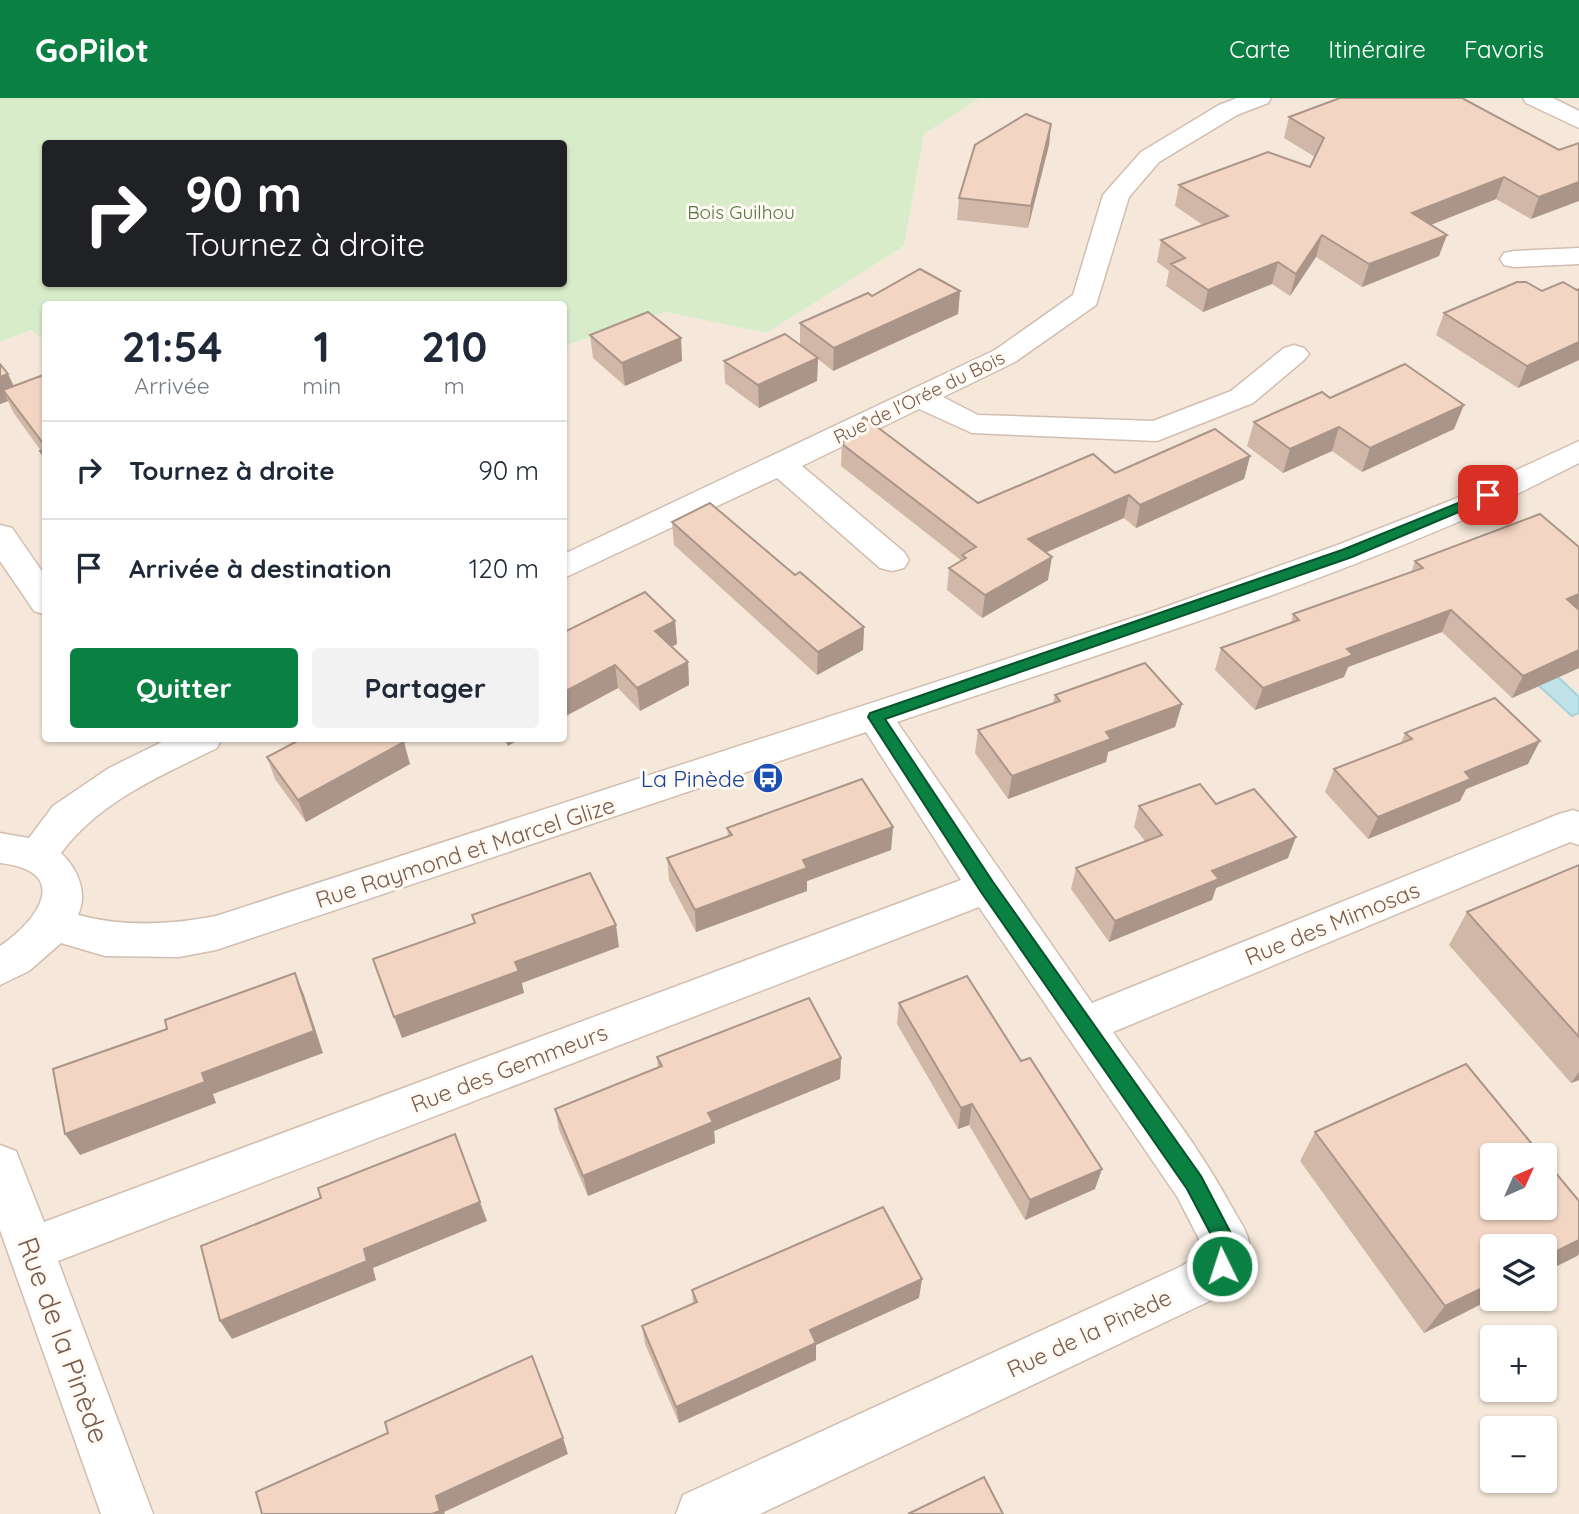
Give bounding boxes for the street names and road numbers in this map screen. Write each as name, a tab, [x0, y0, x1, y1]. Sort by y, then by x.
street label: Rue de l'Orée du Bois	[829, 345, 1009, 449]
street label: Rue Raymond et Marcel Glize	[312, 790, 618, 914]
street label: Rue des Mimosas	[1240, 875, 1424, 971]
street label: Rue des Gemmeurs	[407, 1017, 611, 1119]
street label: Rue de la Pinède	[10, 1232, 118, 1448]
street label: Rue de la Pinède	[1002, 1282, 1176, 1384]

